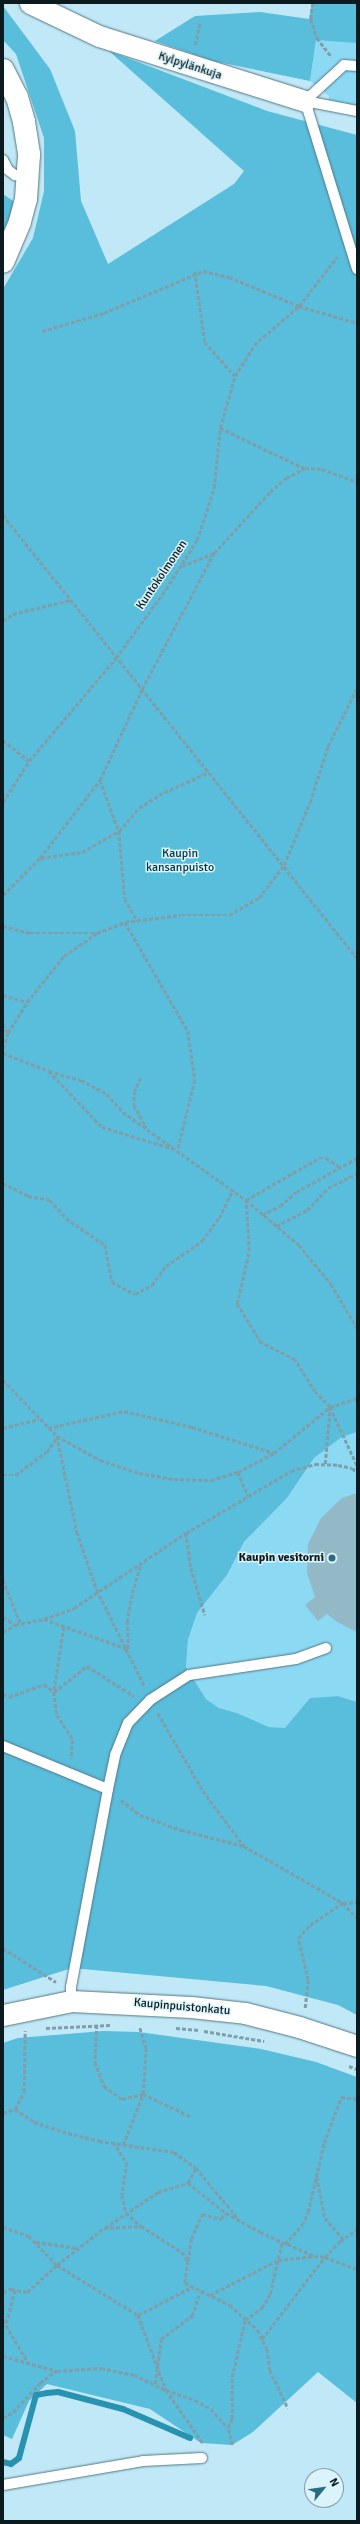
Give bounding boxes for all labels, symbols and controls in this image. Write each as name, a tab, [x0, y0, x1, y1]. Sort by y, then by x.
street label: Kylpylänkuja	[156, 49, 224, 83]
street label: Kuntokolmonen	[133, 537, 191, 613]
park label: Kaupin kansanpuisto	[146, 847, 214, 875]
place label: Kaupin vesitorni	[239, 1551, 324, 1565]
marker: Kaupin vesitorni	[327, 1553, 337, 1563]
street label: Kaupinpuistonkatu	[133, 1996, 231, 2018]
north arrow	[304, 2468, 344, 2508]
text: N	[327, 2476, 342, 2489]

